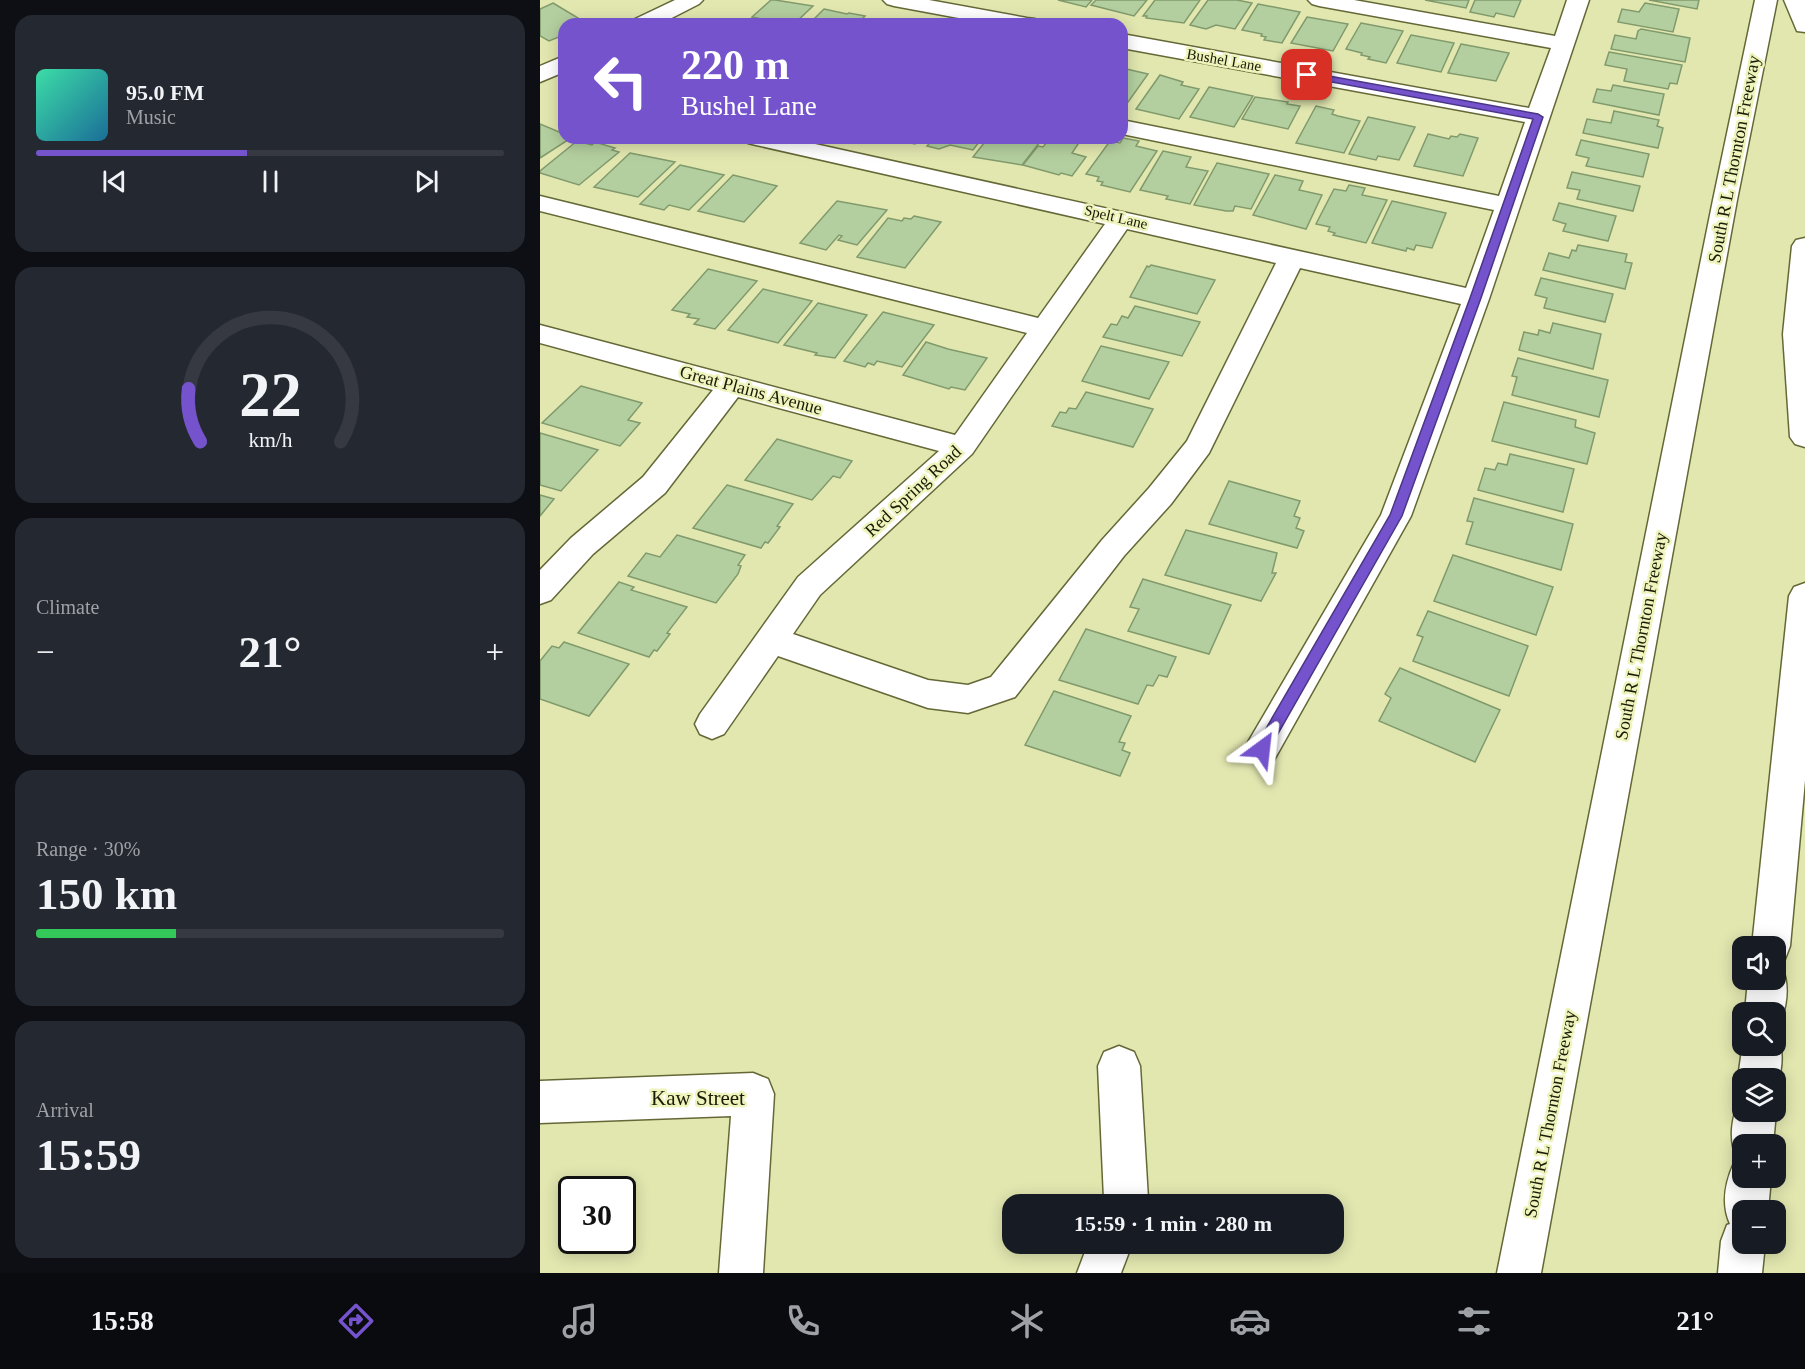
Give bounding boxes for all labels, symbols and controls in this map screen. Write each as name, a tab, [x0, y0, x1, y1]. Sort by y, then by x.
icon: left	[582, 42, 660, 120]
text: 220 m	[681, 42, 790, 88]
street label: Bushel Lane	[1185, 46, 1263, 74]
pin	[1281, 49, 1332, 100]
street label: South R L Thornton Freeway	[1704, 54, 1764, 264]
icon: arrive	[1290, 58, 1323, 91]
text: 95.0 FM	[126, 80, 204, 105]
text: Bushel Lane	[681, 91, 817, 121]
text: Music	[126, 106, 176, 128]
icon: previous	[98, 165, 131, 198]
icon: pause	[254, 165, 287, 198]
icon: next	[410, 165, 443, 198]
street label: Spelt Lane	[1083, 202, 1150, 232]
text: 22	[239, 360, 301, 429]
street label: Great Plains Avenue	[678, 361, 824, 419]
text: km/h	[248, 428, 292, 452]
street label: Red Spring Road	[861, 441, 965, 541]
street label: South R L Thornton Freeway	[1611, 531, 1671, 741]
text: Climate	[36, 596, 99, 618]
text: 21°	[239, 627, 302, 677]
text: −	[36, 634, 55, 670]
text: +	[485, 634, 504, 670]
position arrow	[1230, 717, 1294, 781]
text: Range · 30%	[36, 838, 140, 860]
text: 150 km	[36, 869, 177, 919]
map controls	[1732, 936, 1786, 1254]
button: sound	[1732, 936, 1786, 990]
button: search	[1732, 1002, 1786, 1056]
street label: South R L Thornton Freeway	[1520, 1009, 1580, 1219]
button: layers	[1732, 1068, 1786, 1122]
street label: Kaw Street	[651, 1086, 745, 1110]
text: Arrival	[36, 1099, 94, 1121]
text: 15:59	[36, 1130, 141, 1180]
button: +	[1732, 1134, 1786, 1188]
speed limit sign: 30	[558, 1176, 636, 1254]
button: −	[1732, 1200, 1786, 1254]
text: 15:59 · 1 min · 280 m	[1074, 1211, 1272, 1236]
icon: directions	[335, 1300, 377, 1342]
icon: music	[559, 1300, 601, 1342]
icon: phone	[782, 1300, 824, 1342]
icon: climate	[1006, 1300, 1048, 1342]
icon: car	[1229, 1300, 1271, 1342]
icon: filters	[1453, 1300, 1495, 1342]
text: 15:58	[91, 1306, 154, 1336]
text: 21°	[1676, 1306, 1714, 1336]

